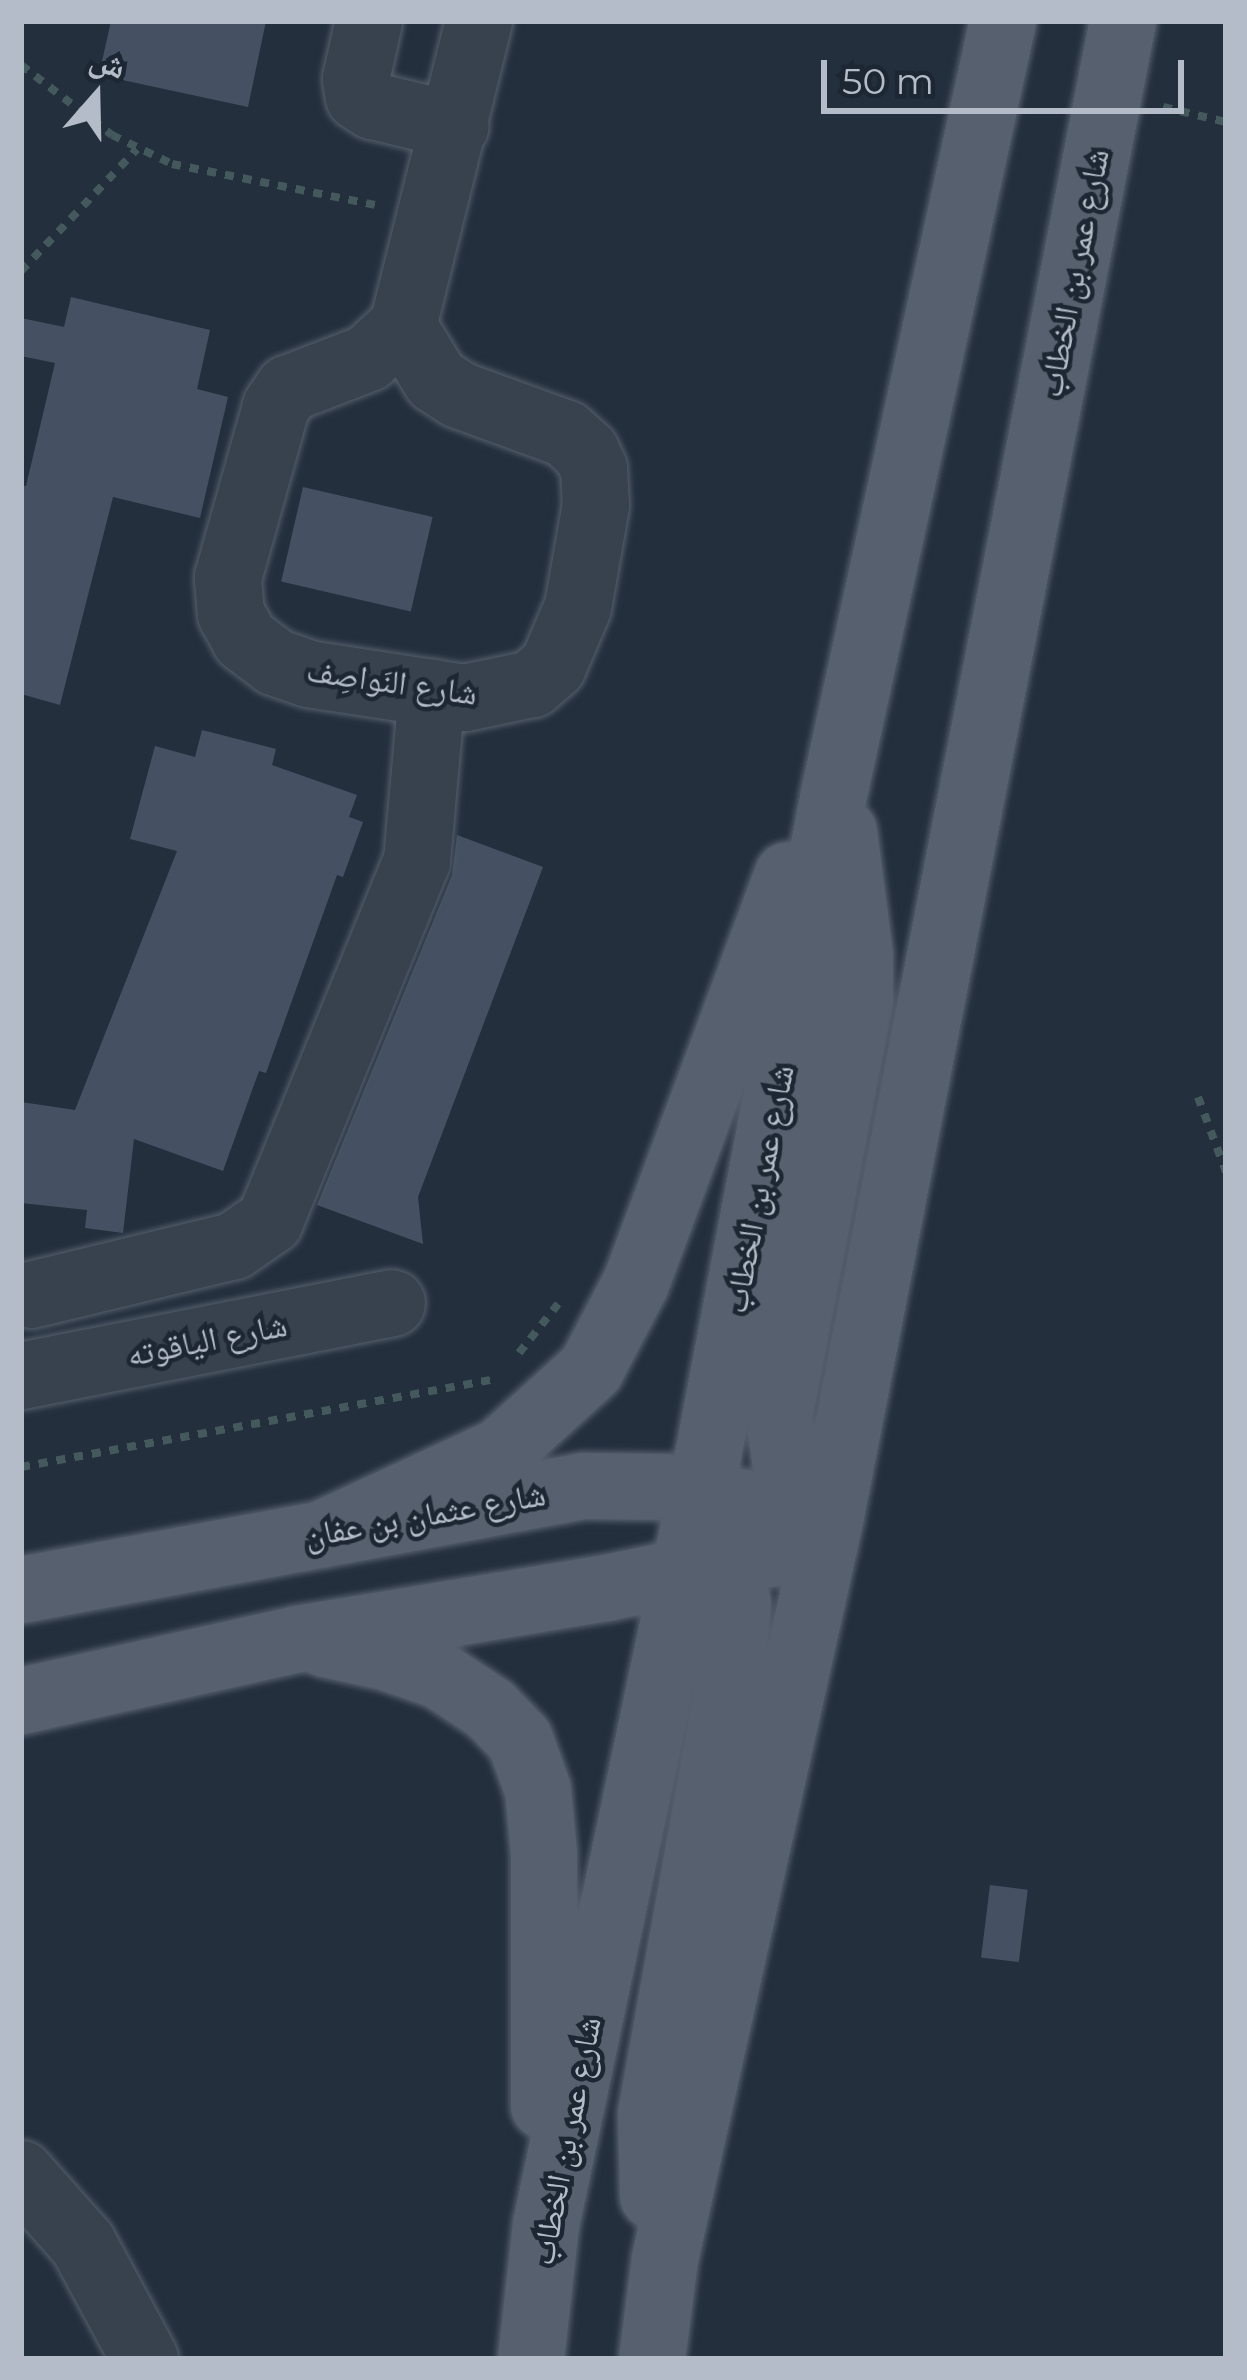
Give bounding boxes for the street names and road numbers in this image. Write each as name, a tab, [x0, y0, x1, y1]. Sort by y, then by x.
street label: شارع عمر بن الخطاب	[1031, 145, 1117, 401]
street label: شارع النَواصِف	[304, 650, 480, 714]
street label: شارع عمر بن الخطاب	[716, 1061, 802, 1317]
street label: شارع الياقوته	[124, 1305, 290, 1375]
street label: شارع عثمان بن عفان	[301, 1474, 549, 1556]
street label: شارع عمر بن الخطاب	[523, 2013, 609, 2269]

